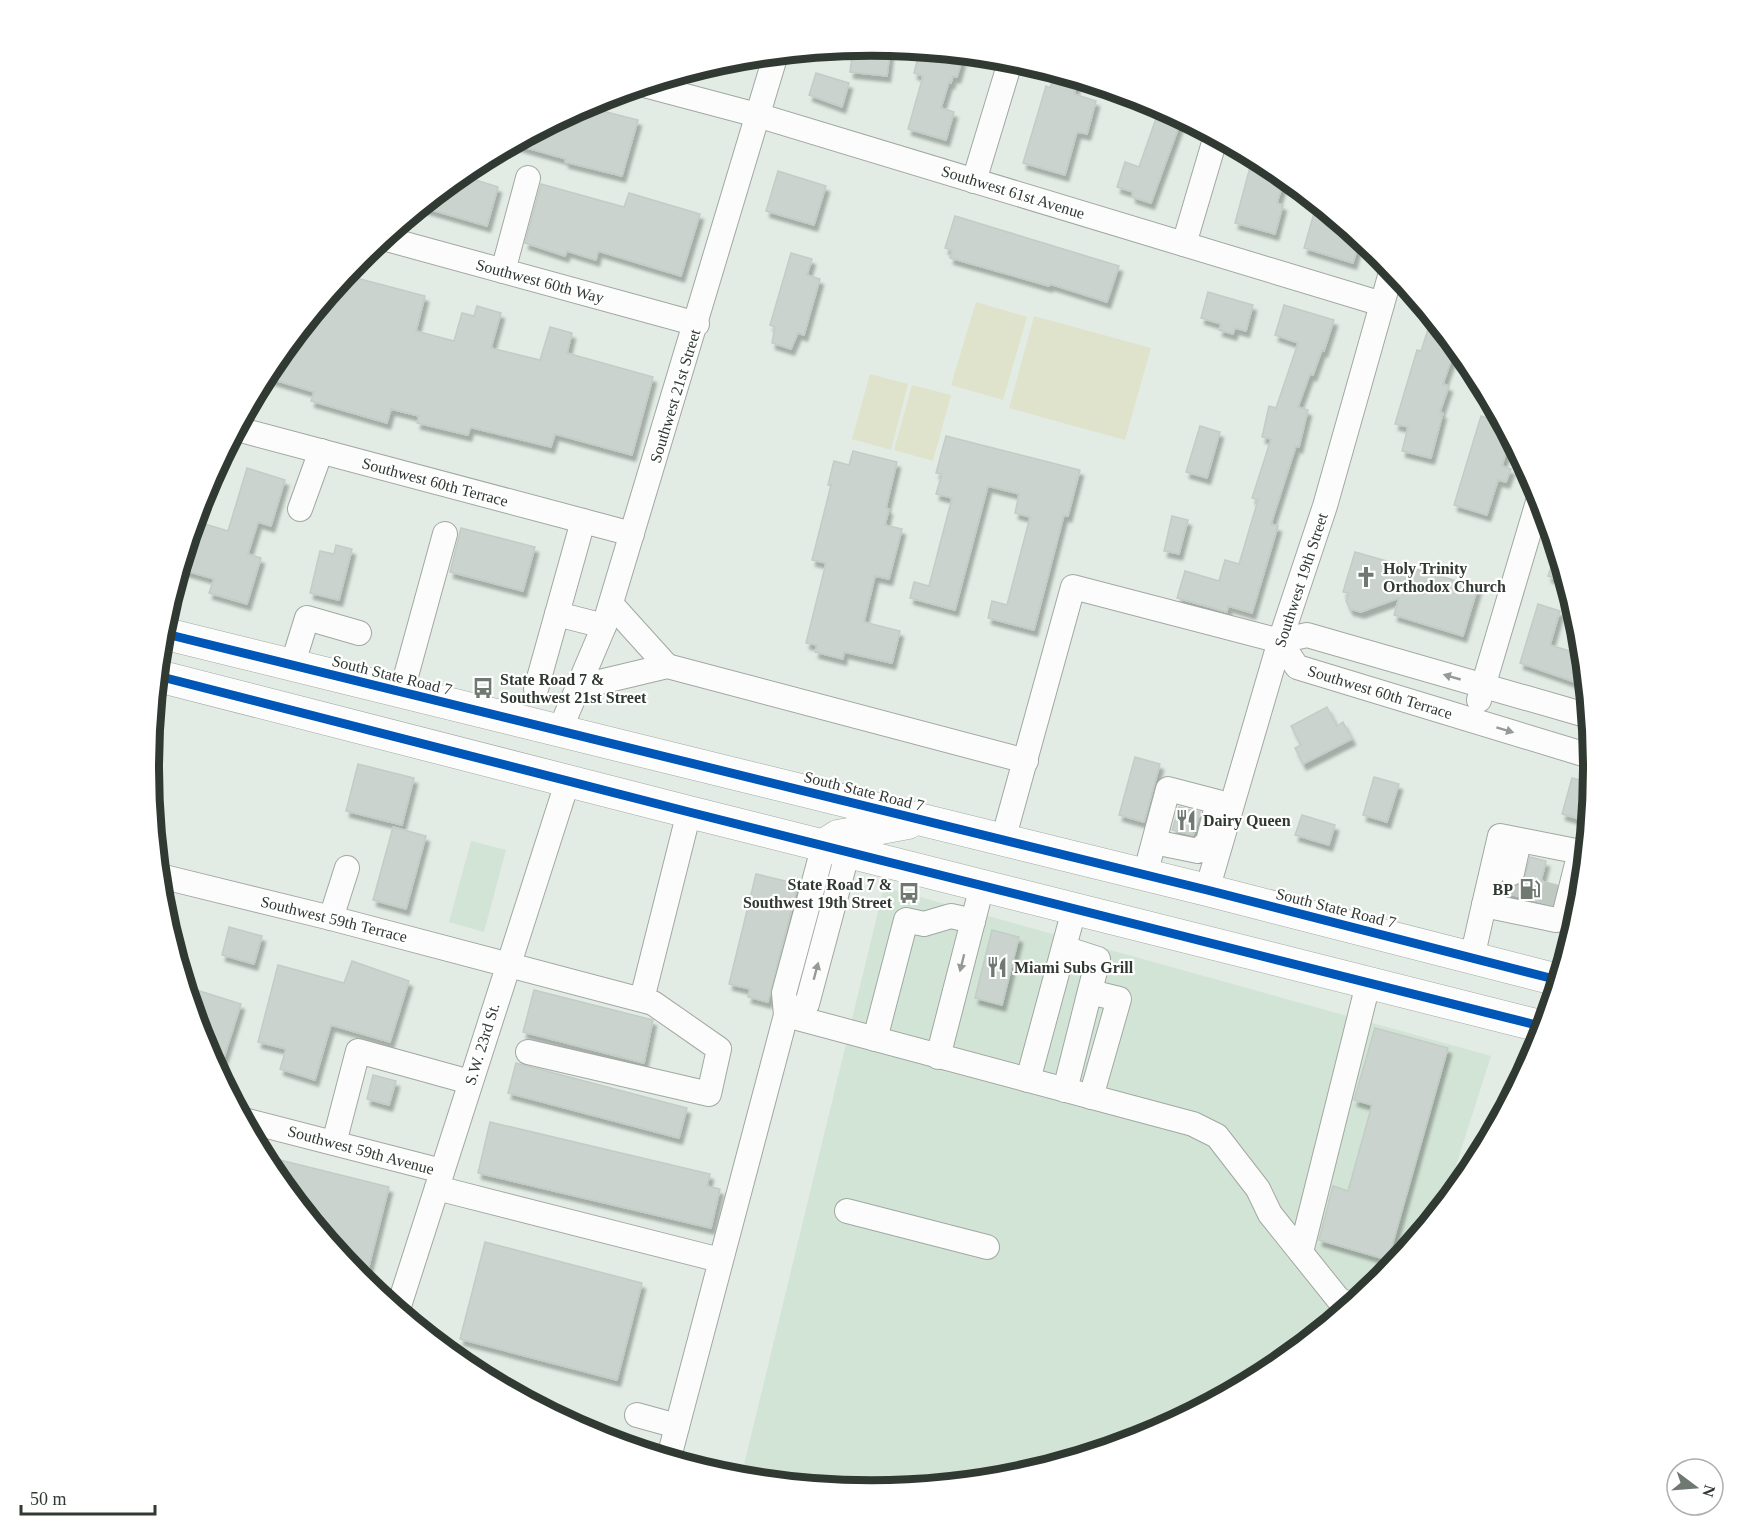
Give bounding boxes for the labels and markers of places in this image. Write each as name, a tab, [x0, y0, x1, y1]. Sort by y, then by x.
place label: Holy Trinity Orthodox Church	[1383, 560, 1506, 595]
church icon: Holy Trinity Orthodox Church	[1354, 565, 1378, 589]
place label: State Road 7 & Southwest 21st Street	[500, 671, 647, 706]
bus stop icon: State Road 7 & Southwest 21st Street	[471, 676, 495, 700]
restaurant icon: Dairy Queen	[1174, 808, 1198, 832]
place label: Dairy Queen	[1203, 812, 1291, 830]
place label: State Road 7 & Southwest 19th Street	[743, 876, 893, 911]
fuel station icon: BP	[1518, 877, 1542, 901]
bus stop icon: State Road 7 & Southwest 19th Street	[897, 881, 921, 905]
place label: BP	[1493, 881, 1513, 898]
restaurant icon: Miami Subs Grill	[985, 955, 1009, 979]
place label: Miami Subs Grill	[1014, 959, 1134, 976]

